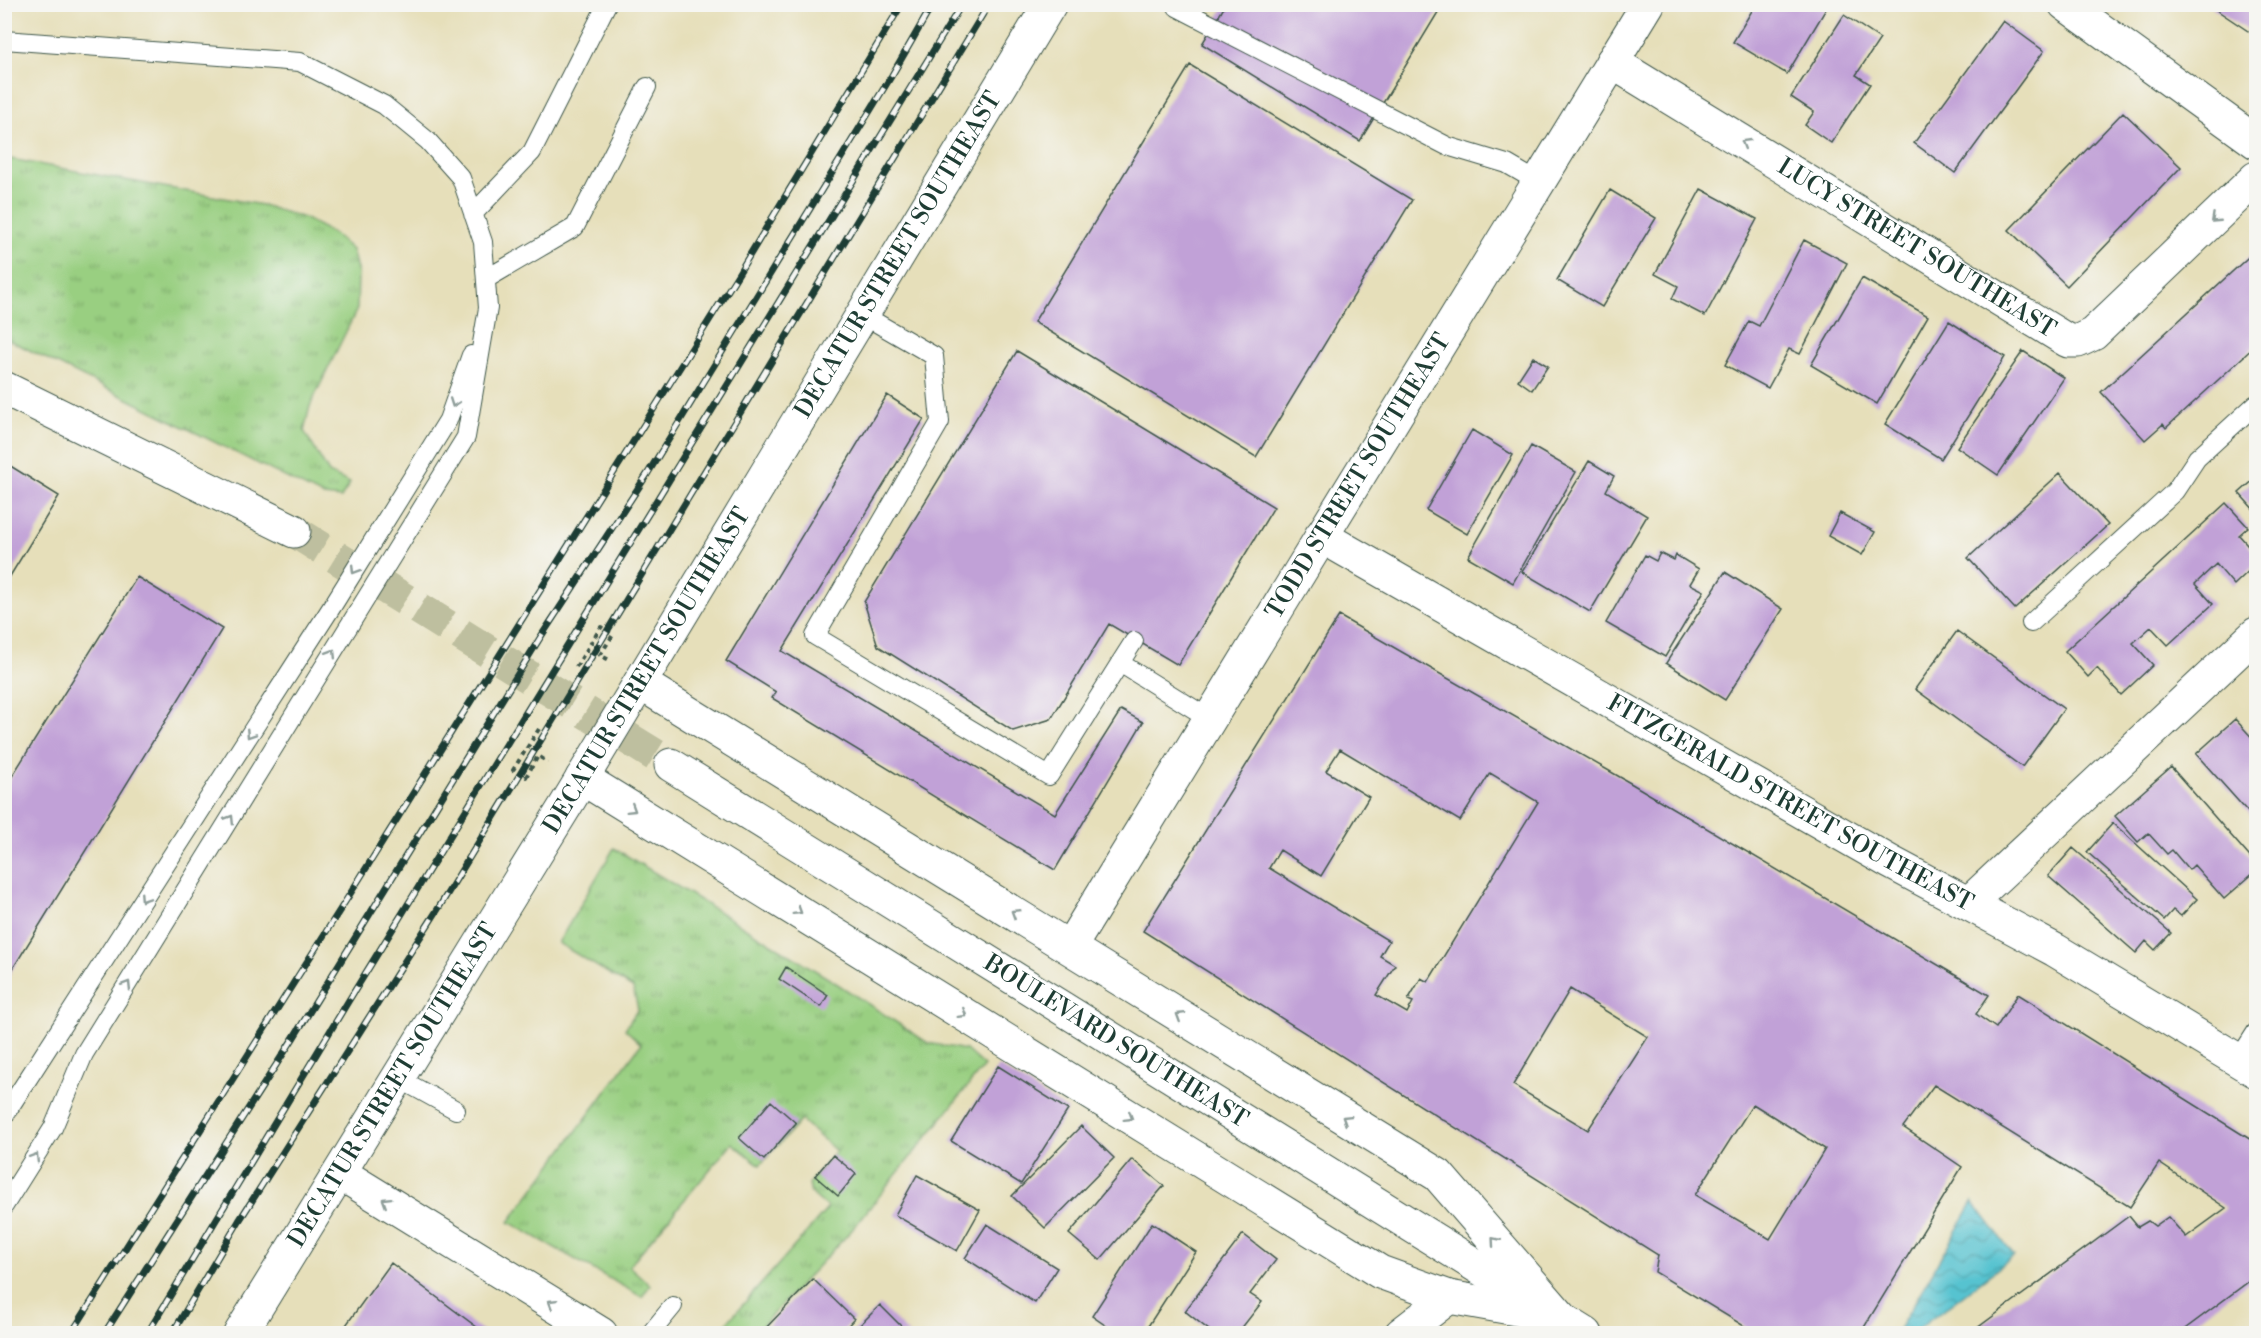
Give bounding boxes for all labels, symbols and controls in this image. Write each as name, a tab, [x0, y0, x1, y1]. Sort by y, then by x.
street label: DECATUR STREET SOUTHEAST	[788, 86, 1008, 424]
one-way arrow	[1741, 139, 1751, 151]
street label: LUCY STREET SOUTHEAST	[1772, 152, 2061, 345]
one-way arrow	[2211, 212, 2222, 223]
street label: TODD STREET SOUTHEAST	[1260, 328, 1457, 625]
one-way arrow	[449, 397, 462, 407]
street label: DECATUR STREET SOUTHEAST	[537, 502, 757, 839]
one-way arrow	[350, 564, 362, 574]
one-way arrow	[325, 649, 336, 660]
street label: FITZGERALD STREET SOUTHEAST	[1602, 688, 1978, 919]
one-way arrow	[245, 728, 257, 738]
one-way arrow	[626, 801, 636, 813]
one-way arrow	[222, 815, 234, 825]
one-way arrow	[140, 892, 152, 902]
one-way arrow	[792, 904, 802, 916]
one-way arrow	[1011, 909, 1021, 921]
street label: DECATUR STREET SOUTHEAST	[282, 918, 505, 1253]
street label: BOULEVARD SOUTHEAST	[978, 948, 1254, 1135]
one-way arrow	[120, 981, 132, 991]
one-way arrow	[957, 1007, 968, 1018]
one-way arrow	[1176, 1012, 1187, 1023]
one-way arrow	[1123, 1109, 1133, 1121]
one-way arrow	[1342, 1114, 1352, 1126]
one-way arrow	[28, 1153, 40, 1163]
one-way arrow	[382, 1196, 392, 1208]
one-way arrow	[1491, 1237, 1502, 1248]
one-way arrow	[548, 1298, 558, 1310]

